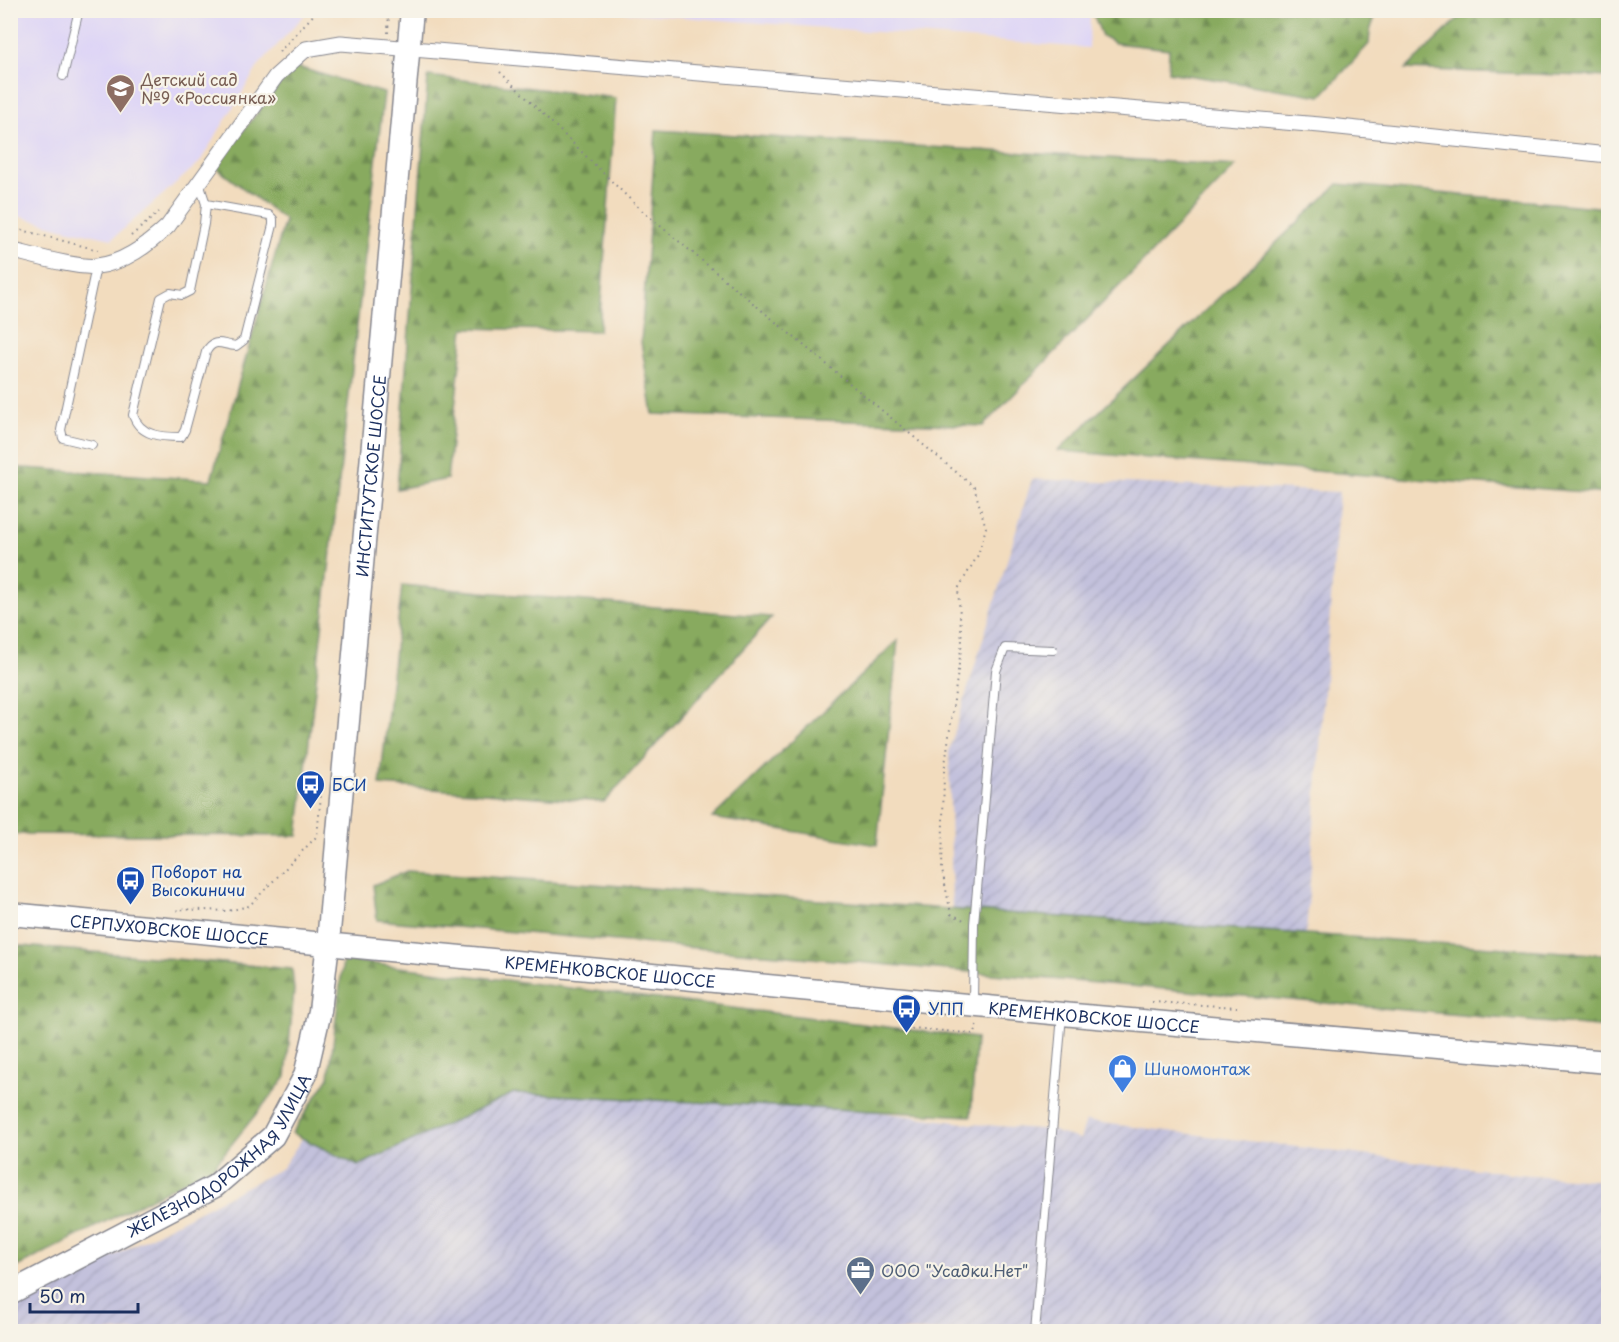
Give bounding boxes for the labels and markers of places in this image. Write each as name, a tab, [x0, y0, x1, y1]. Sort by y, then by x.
place label: Детcкий сад №9 «Россиянка»	[140, 67, 276, 109]
school or university icon: Детcкий сад №9 «Россиянка»	[104, 72, 136, 114]
bus stop icon: БСИ	[295, 768, 327, 810]
place label: БСИ	[332, 772, 367, 796]
place label: Поворот на Высокиничи	[151, 859, 245, 901]
bus stop icon: Поворот на Высокиничи	[114, 864, 146, 906]
bus stop icon: УПП	[891, 992, 923, 1034]
place label: УПП	[928, 996, 964, 1020]
shop icon: Шиномонтаж	[1107, 1052, 1139, 1094]
place label: Шиномонтаж	[1144, 1056, 1250, 1080]
office icon: ООО "Усадки.Нет"	[844, 1254, 876, 1296]
place label: ООО "Усадки.Нет"	[881, 1258, 1028, 1282]

